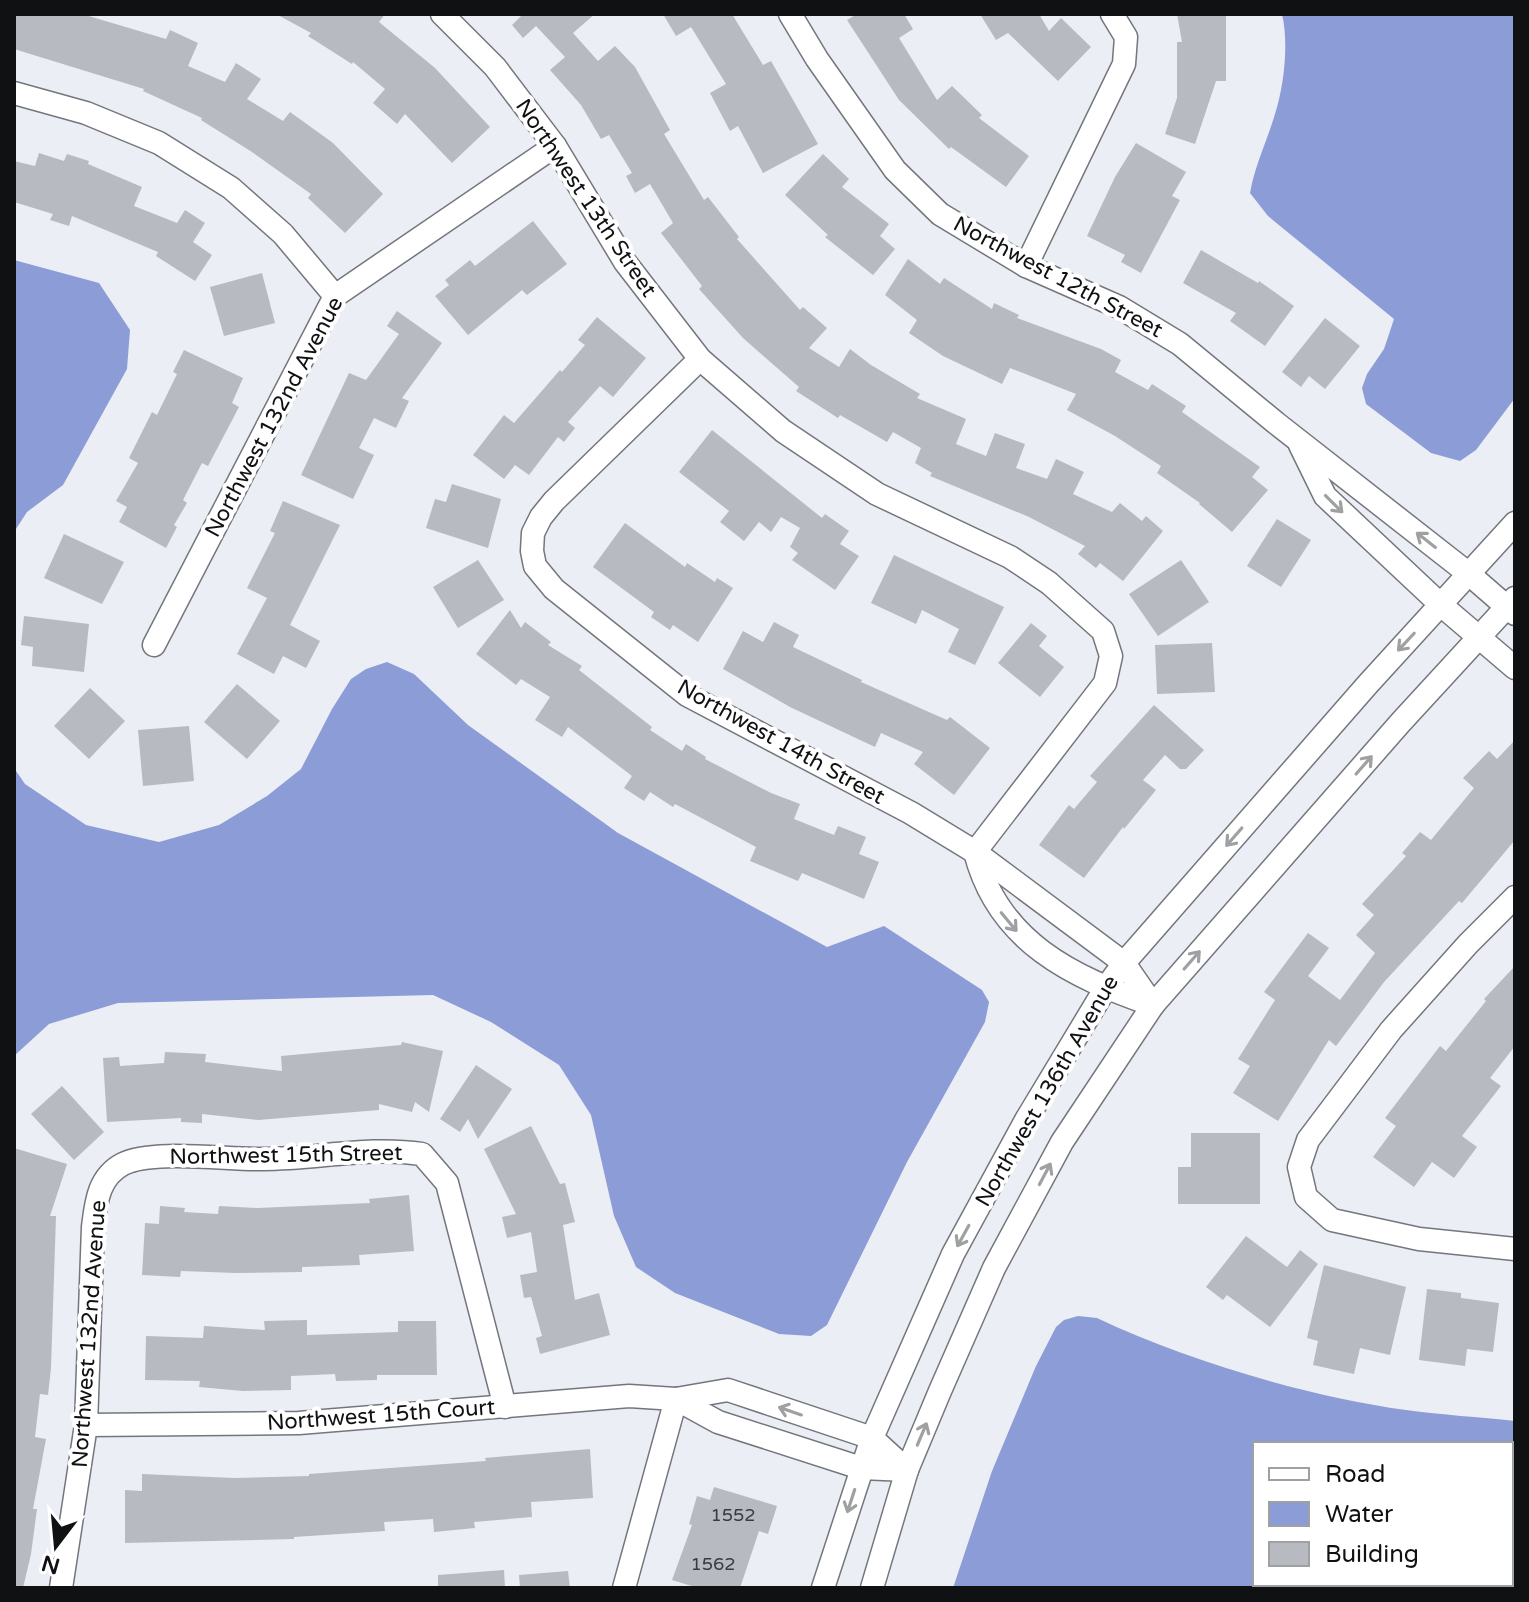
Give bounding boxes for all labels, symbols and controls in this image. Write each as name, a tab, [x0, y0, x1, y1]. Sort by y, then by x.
street label: Northwest 13th Street	[510, 94, 662, 302]
street label: Northwest 12th Street	[949, 211, 1167, 343]
street label: Northwest 132nd Avenue	[200, 292, 348, 542]
one-way arrow	[1324, 494, 1343, 513]
one-way arrow	[1416, 531, 1437, 548]
one-way arrow	[1398, 632, 1416, 652]
street label: Northwest 14th Street	[673, 674, 889, 810]
one-way arrow	[1354, 755, 1372, 775]
one-way arrow	[1225, 827, 1243, 847]
one-way arrow	[999, 911, 1017, 931]
one-way arrow	[1183, 951, 1201, 971]
street label: Northwest 136th Avenue	[970, 971, 1124, 1211]
street label: Northwest 15th Street	[169, 1140, 403, 1170]
one-way arrow	[1038, 1162, 1053, 1186]
street label: Northwest 132nd Avenue	[67, 1199, 111, 1469]
one-way arrow	[955, 1224, 971, 1247]
street label: Northwest 15th Court	[266, 1394, 496, 1436]
one-way arrow	[778, 1403, 803, 1418]
one-way arrow	[916, 1422, 931, 1447]
legend	[1253, 1442, 1513, 1586]
text: Road	[1325, 1460, 1385, 1489]
one-way arrow	[843, 1487, 858, 1513]
text: Water	[1325, 1500, 1394, 1529]
house number: 1552	[710, 1504, 756, 1526]
north arrow	[16, 1506, 96, 1586]
text: Building	[1325, 1540, 1419, 1569]
text: N	[39, 1549, 63, 1579]
house number: 1562	[690, 1553, 736, 1575]

